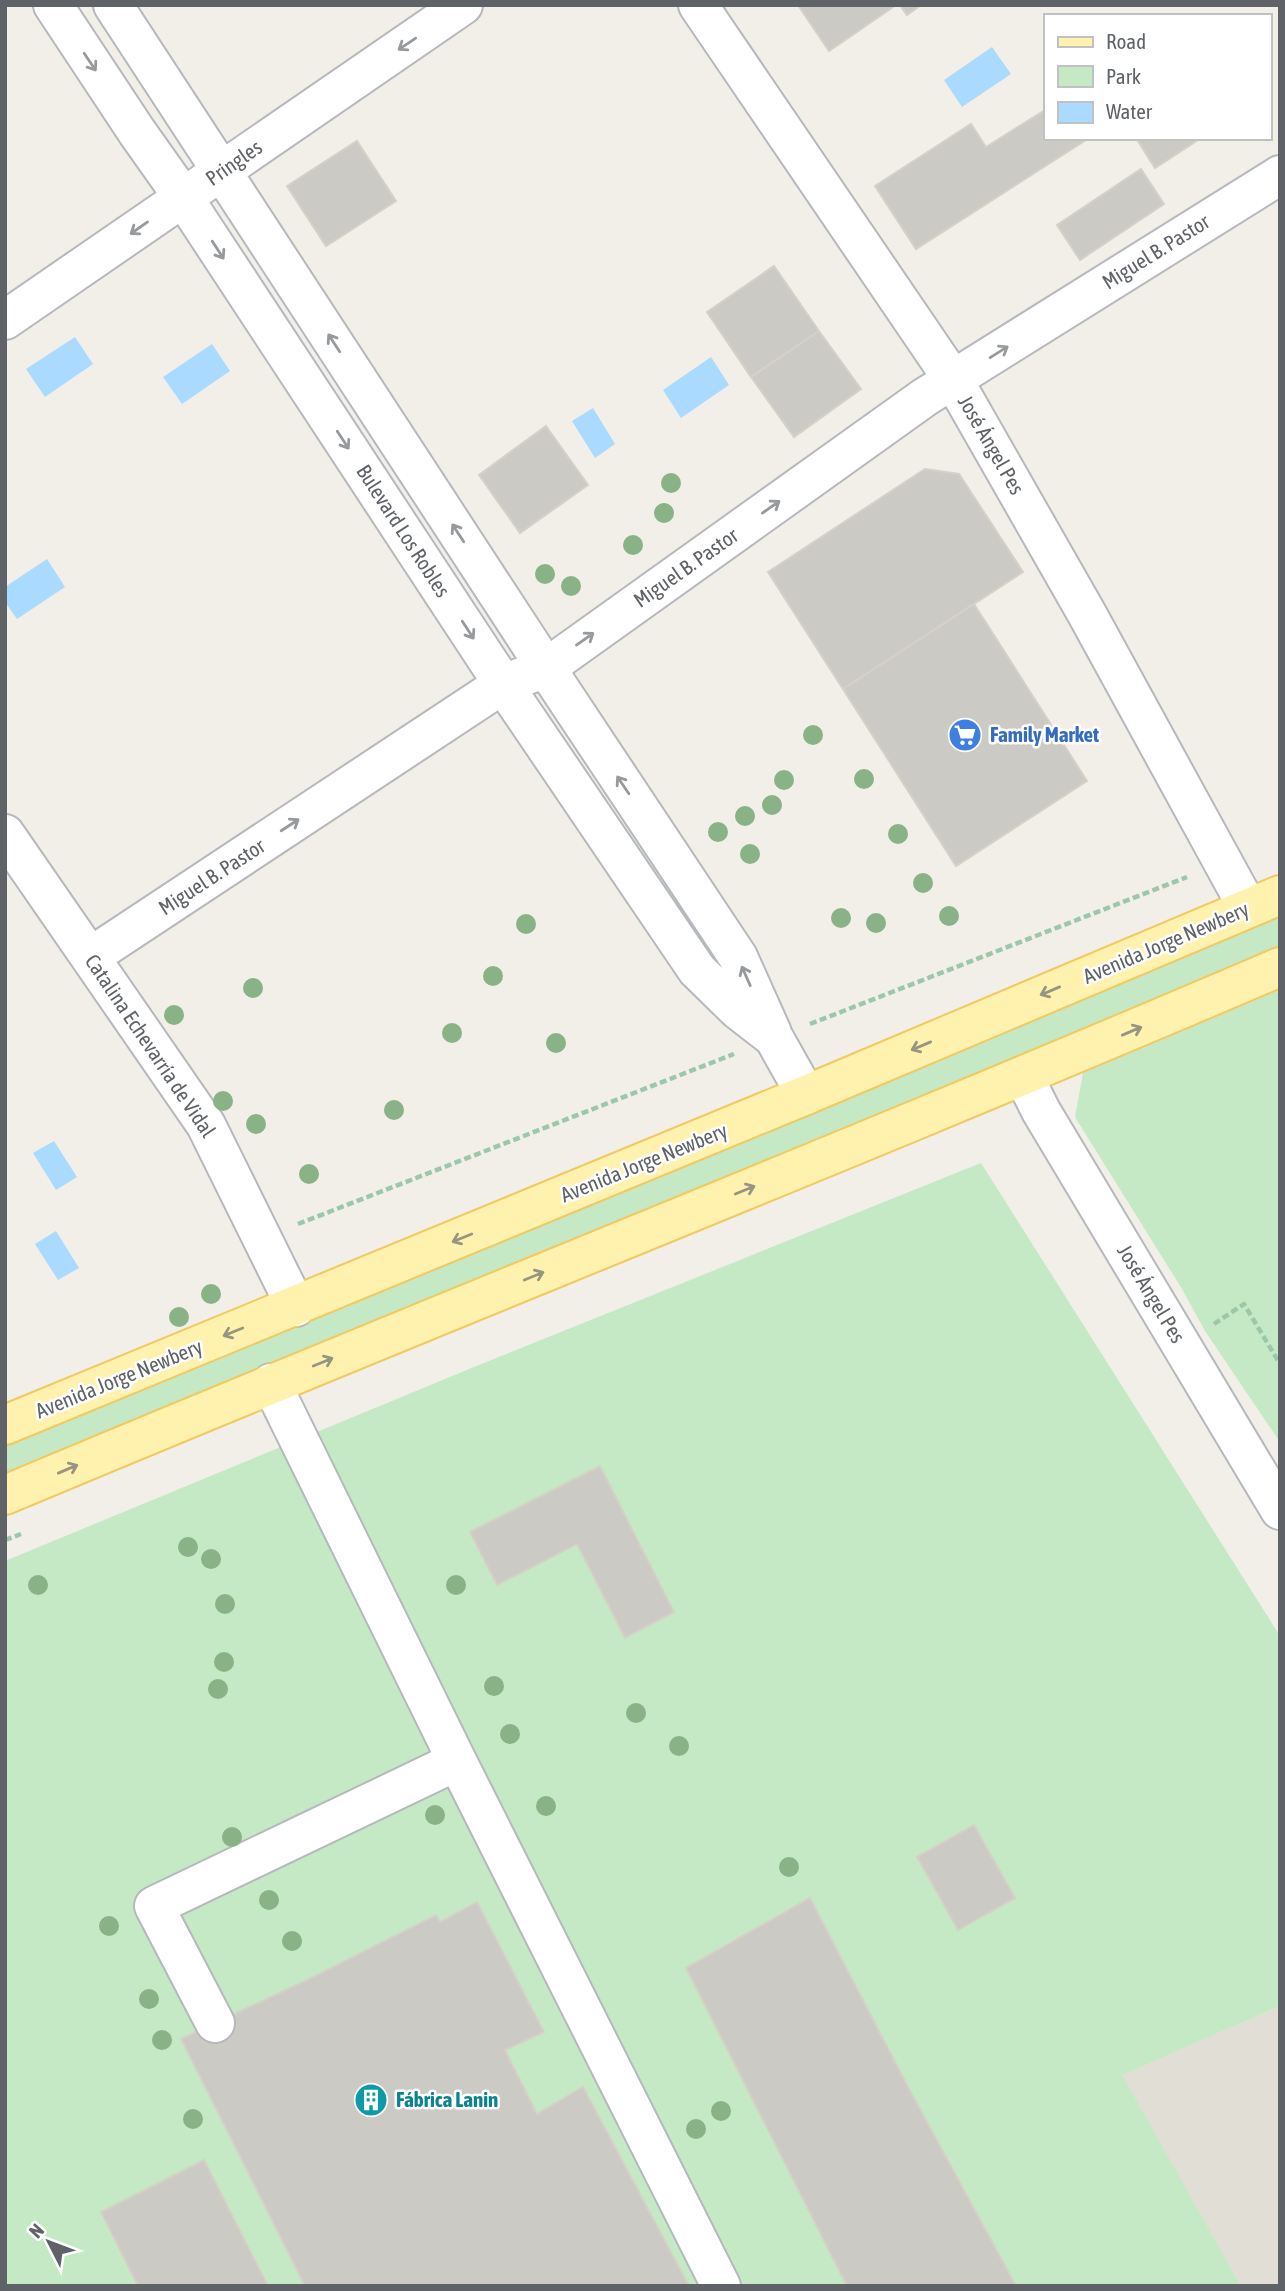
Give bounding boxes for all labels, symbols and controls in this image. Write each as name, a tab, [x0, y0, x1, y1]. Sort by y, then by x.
legend	[1044, 14, 1271, 140]
text: Road	[1106, 29, 1146, 53]
one-way arrow	[398, 37, 417, 51]
one-way arrow	[83, 52, 97, 71]
text: Park	[1106, 64, 1141, 88]
text: Water	[1106, 99, 1153, 123]
street label: Pringles	[201, 134, 266, 190]
street label: Miguel B. Pastor	[1098, 208, 1214, 294]
one-way arrow	[130, 221, 149, 235]
one-way arrow	[211, 240, 225, 259]
one-way arrow	[327, 333, 341, 353]
one-way arrow	[989, 344, 1009, 358]
street label: José Ángel Pes	[954, 391, 1030, 498]
one-way arrow	[336, 430, 350, 450]
street label: Bulevard Los Robles	[352, 460, 456, 601]
one-way arrow	[761, 500, 780, 514]
street label: Miguel B. Pastor	[629, 522, 743, 612]
one-way arrow	[451, 524, 466, 543]
one-way arrow	[461, 620, 475, 640]
one-way arrow	[575, 632, 594, 646]
supermarket icon: Family Market	[946, 716, 984, 754]
place label: Family Market	[990, 722, 1099, 746]
one-way arrow	[616, 776, 631, 795]
one-way arrow	[280, 818, 299, 832]
street label: Miguel B. Pastor	[154, 833, 270, 919]
street label: Avenida Jorge Newbery	[1079, 896, 1252, 988]
street label: Catalina Echevarría de Vidal	[81, 949, 221, 1142]
one-way arrow	[739, 966, 752, 987]
one-way arrow	[1040, 986, 1061, 999]
one-way arrow	[1120, 1023, 1142, 1036]
one-way arrow	[910, 1040, 932, 1053]
street label: Avenida Jorge Newbery	[557, 1118, 731, 1206]
one-way arrow	[733, 1183, 755, 1196]
one-way arrow	[452, 1232, 473, 1245]
street label: José Ángel Pes	[1113, 1240, 1191, 1347]
one-way arrow	[523, 1269, 544, 1282]
one-way arrow	[223, 1327, 244, 1340]
street label: Avenida Jorge Newbery	[32, 1334, 206, 1422]
one-way arrow	[312, 1355, 334, 1368]
one-way arrow	[57, 1461, 78, 1474]
building icon: Fábrica Lanin	[352, 2081, 390, 2119]
place label: Fábrica Lanin	[396, 2087, 498, 2111]
north arrow	[14, 2207, 84, 2277]
text: N	[24, 2219, 48, 2242]

